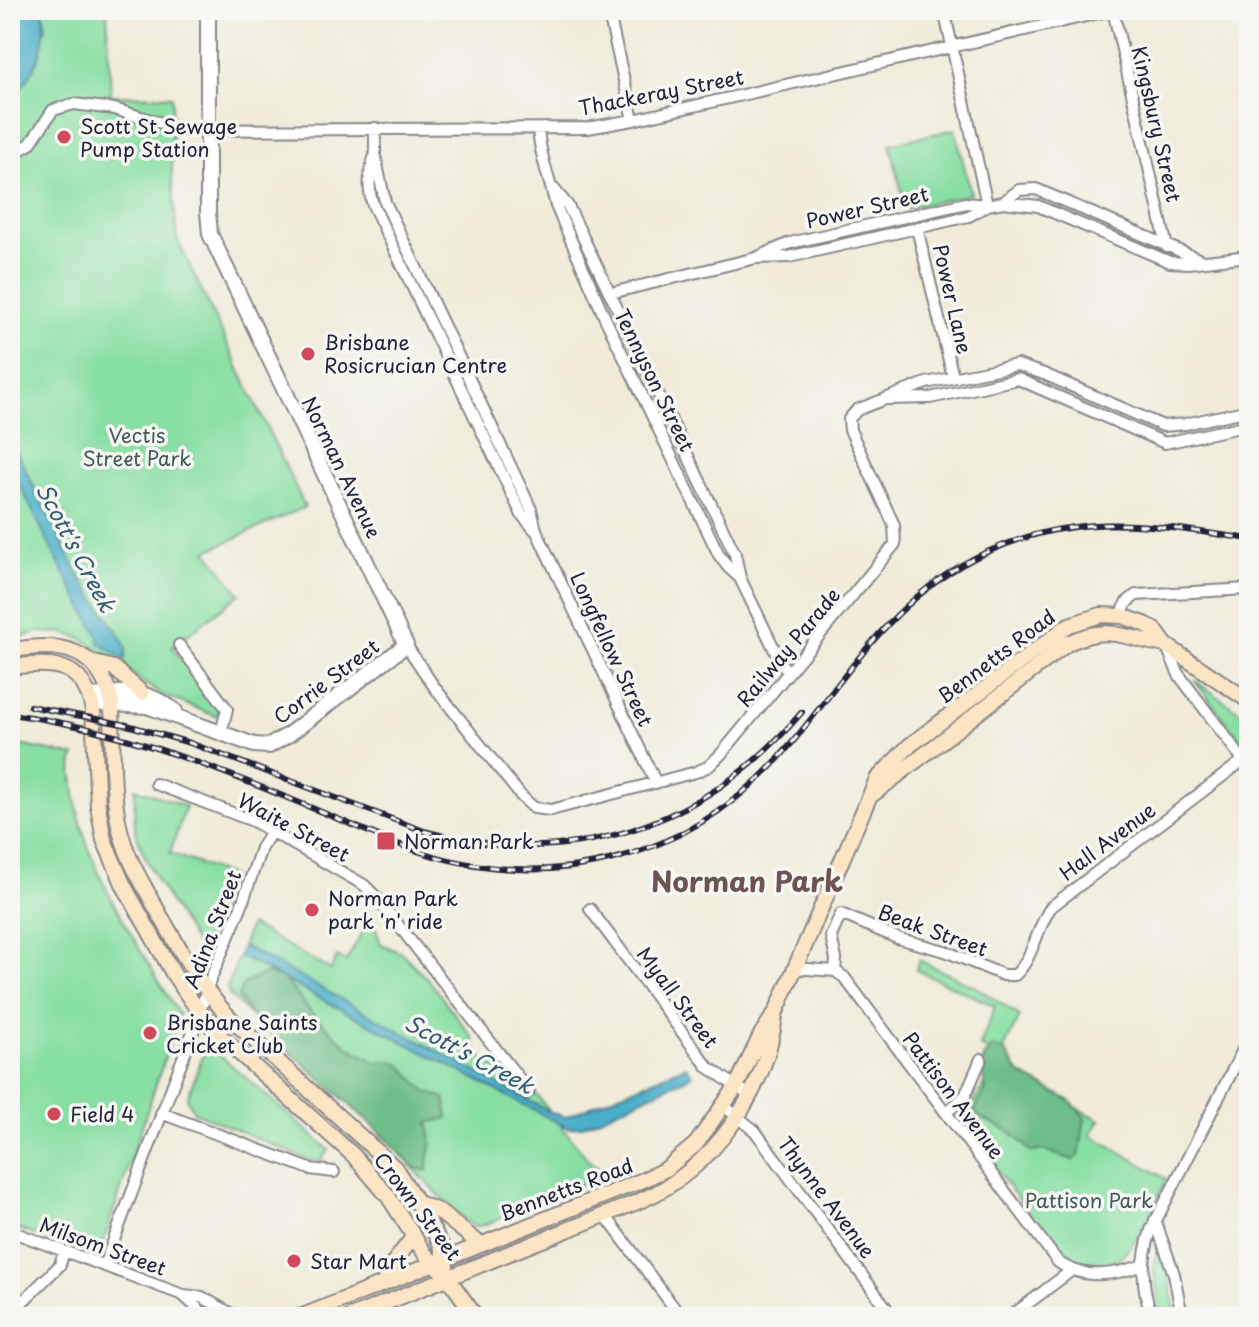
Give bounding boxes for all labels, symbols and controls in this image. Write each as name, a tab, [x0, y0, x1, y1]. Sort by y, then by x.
street label: Kingsbury Street	[1124, 43, 1190, 205]
street label: Thackeray Street	[576, 61, 746, 123]
place label: Scott St Sewage Pump Station	[80, 111, 237, 164]
marker: Scott St Sewage Pump Station	[55, 128, 73, 146]
street label: Power Street	[803, 178, 931, 236]
street label: Power Lane	[926, 241, 980, 357]
street label: Tennyson Street	[607, 304, 703, 456]
place label: Brisbane Rosicrucian Centre	[324, 327, 507, 380]
marker: Brisbane Rosicrucian Centre	[299, 345, 317, 363]
street label: Norman Avenue	[295, 391, 389, 543]
park label: Vectis Street Park	[83, 420, 191, 473]
water label: Scott's Creek	[29, 477, 126, 619]
street label: Longfellow Street	[563, 567, 661, 731]
street label: Railway Parade	[729, 581, 847, 713]
street label: Bennetts Road	[931, 602, 1061, 710]
street label: Corrie Street	[267, 631, 385, 731]
street label: Waite Street	[233, 785, 355, 869]
street label: Hall Avenue	[1053, 795, 1162, 887]
place label: Norman Park	[404, 826, 534, 856]
marker: Norman Park	[375, 830, 397, 852]
district label: Norman Park	[651, 859, 843, 902]
street label: Adina Street	[176, 865, 248, 993]
place label: Norman Park park 'n' ride	[328, 883, 458, 936]
street label: Beak Street	[874, 896, 992, 964]
marker: Norman Park park 'n' ride	[303, 901, 321, 919]
street label: Myall Street	[630, 940, 726, 1054]
water label: Scott's Creek	[400, 1005, 542, 1102]
place label: Brisbane Saints Cricket Club	[166, 1007, 318, 1060]
marker: Brisbane Saints Cricket Club	[141, 1024, 159, 1042]
street label: Pattison Avenue	[896, 1025, 1012, 1165]
place label: Field 4	[70, 1099, 135, 1129]
marker: Field 4	[45, 1105, 63, 1123]
street label: Thynne Avenue	[771, 1130, 883, 1264]
street label: Crown Street	[367, 1146, 469, 1266]
street label: Bennetts Road	[495, 1150, 637, 1228]
park label: Pattison Park	[1025, 1185, 1153, 1215]
street label: Milsom Street	[36, 1209, 170, 1283]
place label: Star Mart	[310, 1246, 407, 1276]
marker: Star Mart	[285, 1252, 303, 1270]

